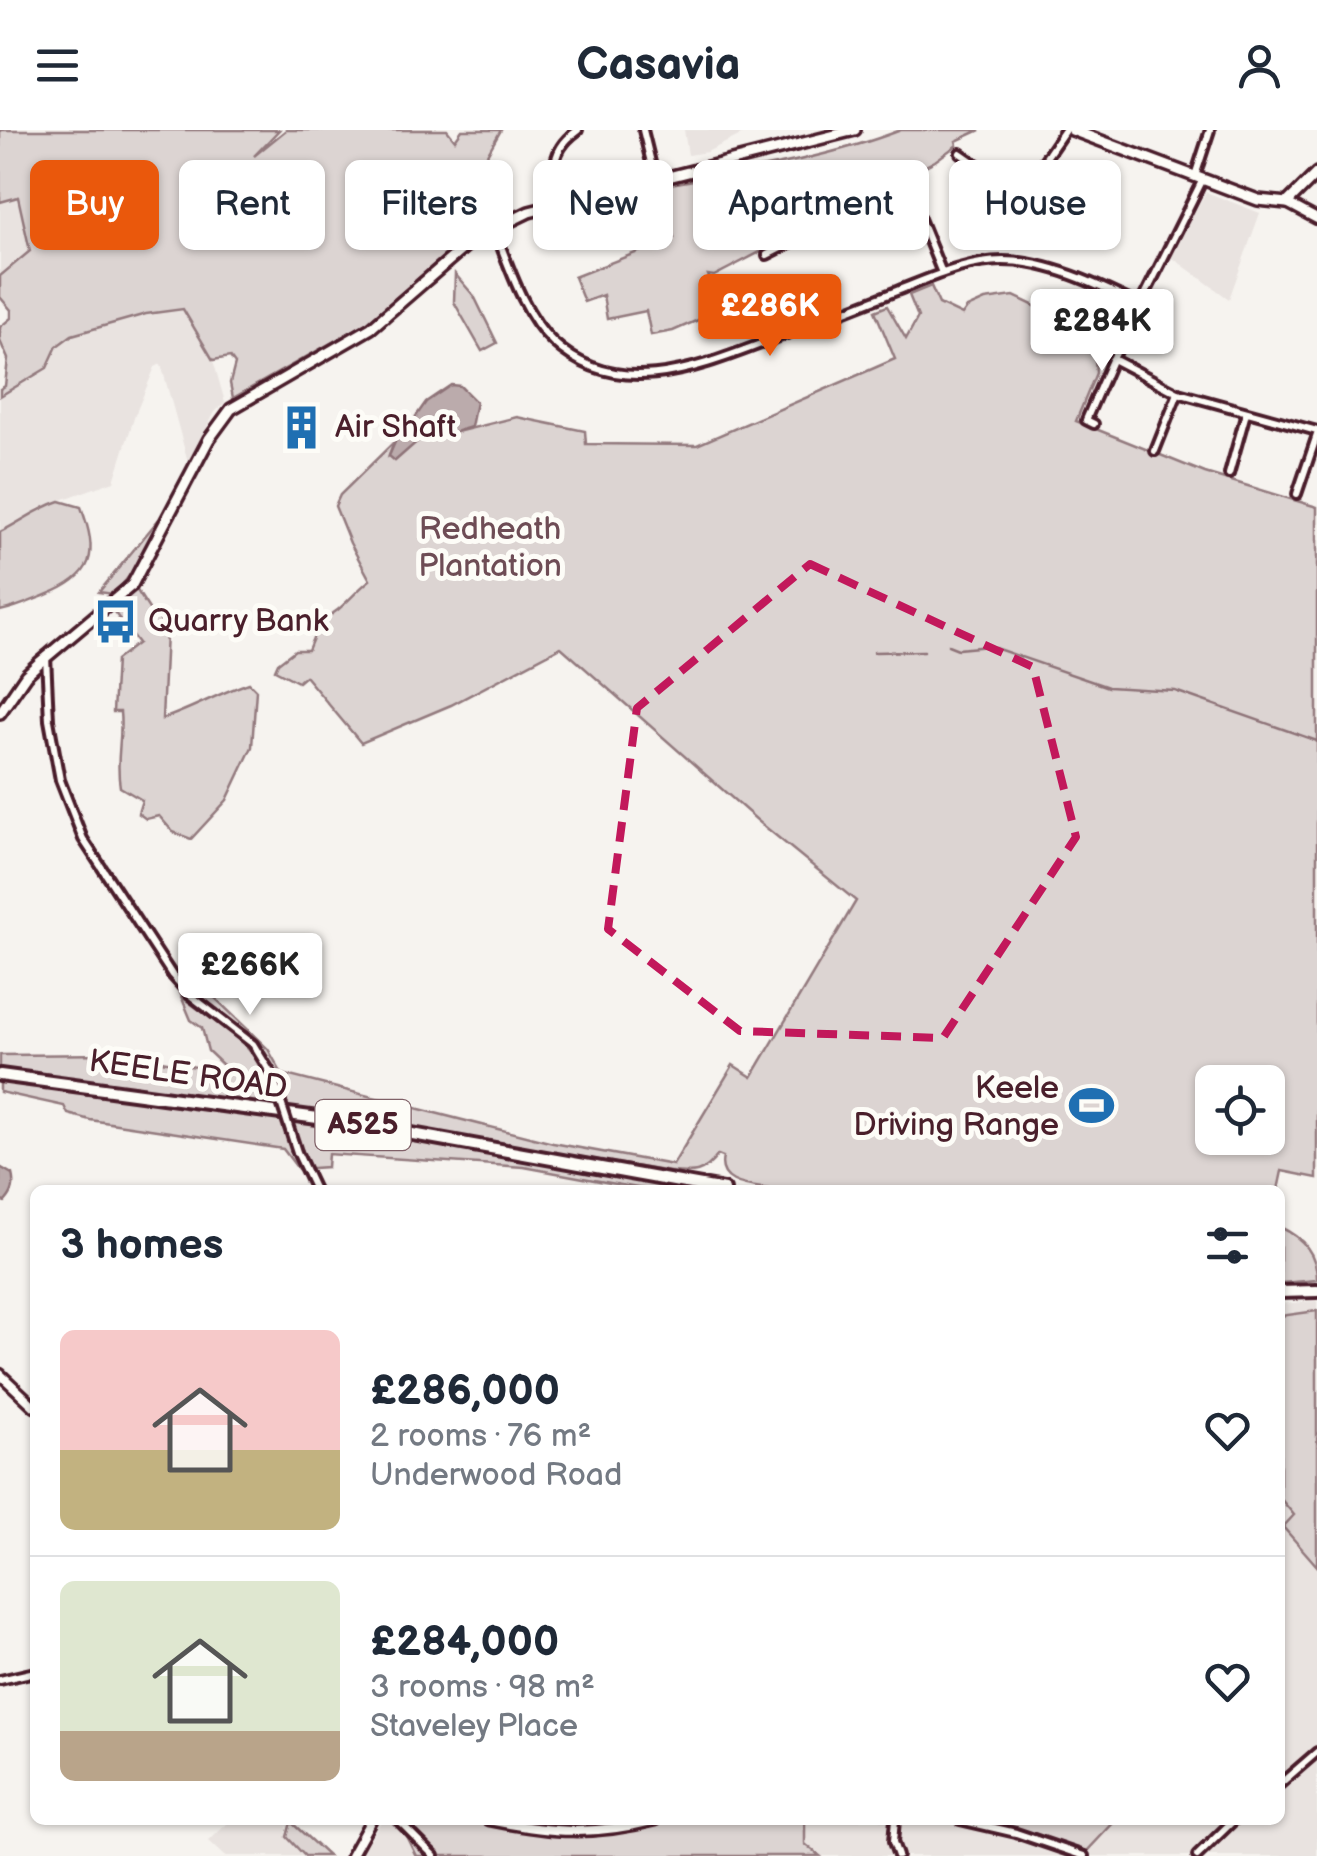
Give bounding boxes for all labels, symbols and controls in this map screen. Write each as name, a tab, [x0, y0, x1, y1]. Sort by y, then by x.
icon: menu	[30, 38, 85, 93]
text: Casavia	[577, 38, 740, 93]
icon: person	[1232, 38, 1287, 93]
chip: Buy	[30, 160, 159, 250]
chip: Rent	[179, 160, 325, 250]
chip: Filters	[345, 160, 513, 250]
chip: New	[533, 160, 673, 250]
chip: Apartment	[693, 160, 929, 250]
chip: House	[949, 160, 1121, 250]
pin: £286K	[700, 274, 840, 359]
text: £286K	[720, 287, 820, 326]
pin: £284K	[1032, 289, 1172, 374]
text: £284K	[1053, 302, 1151, 341]
building icon: Air Shaft	[278, 403, 326, 451]
place label: Air Shaft	[335, 408, 457, 447]
park label: Redheath Plantation	[418, 510, 562, 586]
bus stop icon: Quarry Bank	[91, 597, 139, 645]
place label: Quarry Bank	[148, 602, 329, 641]
pin: £266K	[180, 933, 320, 1018]
text: £266K	[200, 946, 300, 985]
street label: KEELE ROAD	[86, 1042, 290, 1108]
map controls	[1195, 1065, 1285, 1155]
button: locate	[1195, 1065, 1285, 1155]
place label: Keele Driving Range	[853, 1069, 1059, 1145]
sports icon: Keele Driving Range	[1068, 1082, 1116, 1130]
road number: A525	[316, 1100, 410, 1150]
icon: filters	[1200, 1218, 1255, 1273]
text: 3 homes	[60, 1220, 223, 1271]
text: £286,000	[370, 1366, 560, 1417]
icon: home	[140, 1370, 260, 1490]
icon: heart	[1200, 1403, 1255, 1458]
text: 2 rooms · 76 m²	[370, 1417, 591, 1456]
text: Underwood Road	[370, 1456, 622, 1495]
text: £284,000	[370, 1617, 559, 1668]
icon: home	[140, 1621, 260, 1741]
icon: heart	[1200, 1654, 1255, 1709]
text: 3 rooms · 98 m²	[370, 1668, 595, 1707]
text: Staveley Place	[370, 1707, 578, 1746]

